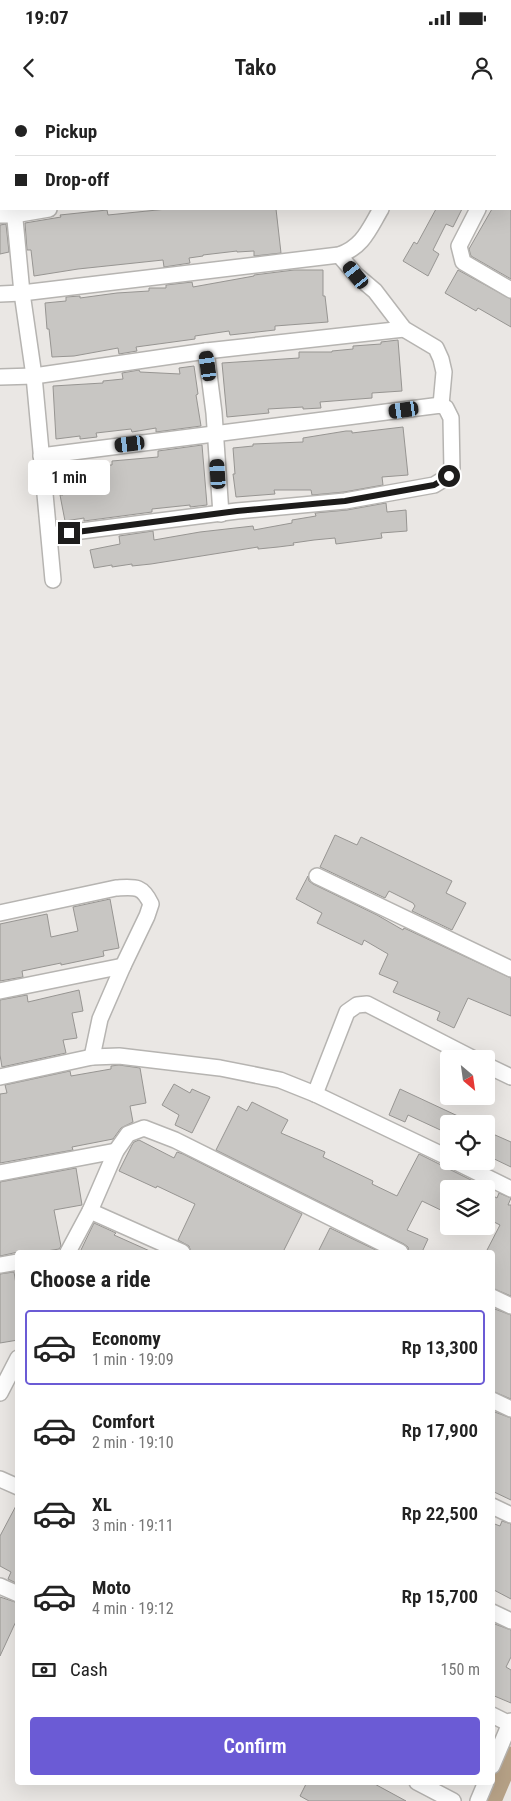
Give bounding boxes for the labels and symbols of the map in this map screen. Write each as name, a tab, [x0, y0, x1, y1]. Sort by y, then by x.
car	[340, 259, 371, 291]
car	[198, 350, 217, 382]
car	[388, 400, 419, 420]
car	[114, 435, 145, 453]
car	[209, 459, 226, 489]
callout: 1 min	[28, 460, 110, 496]
route start	[438, 465, 460, 487]
route end	[58, 522, 80, 544]
north arrow	[440, 1050, 495, 1105]

